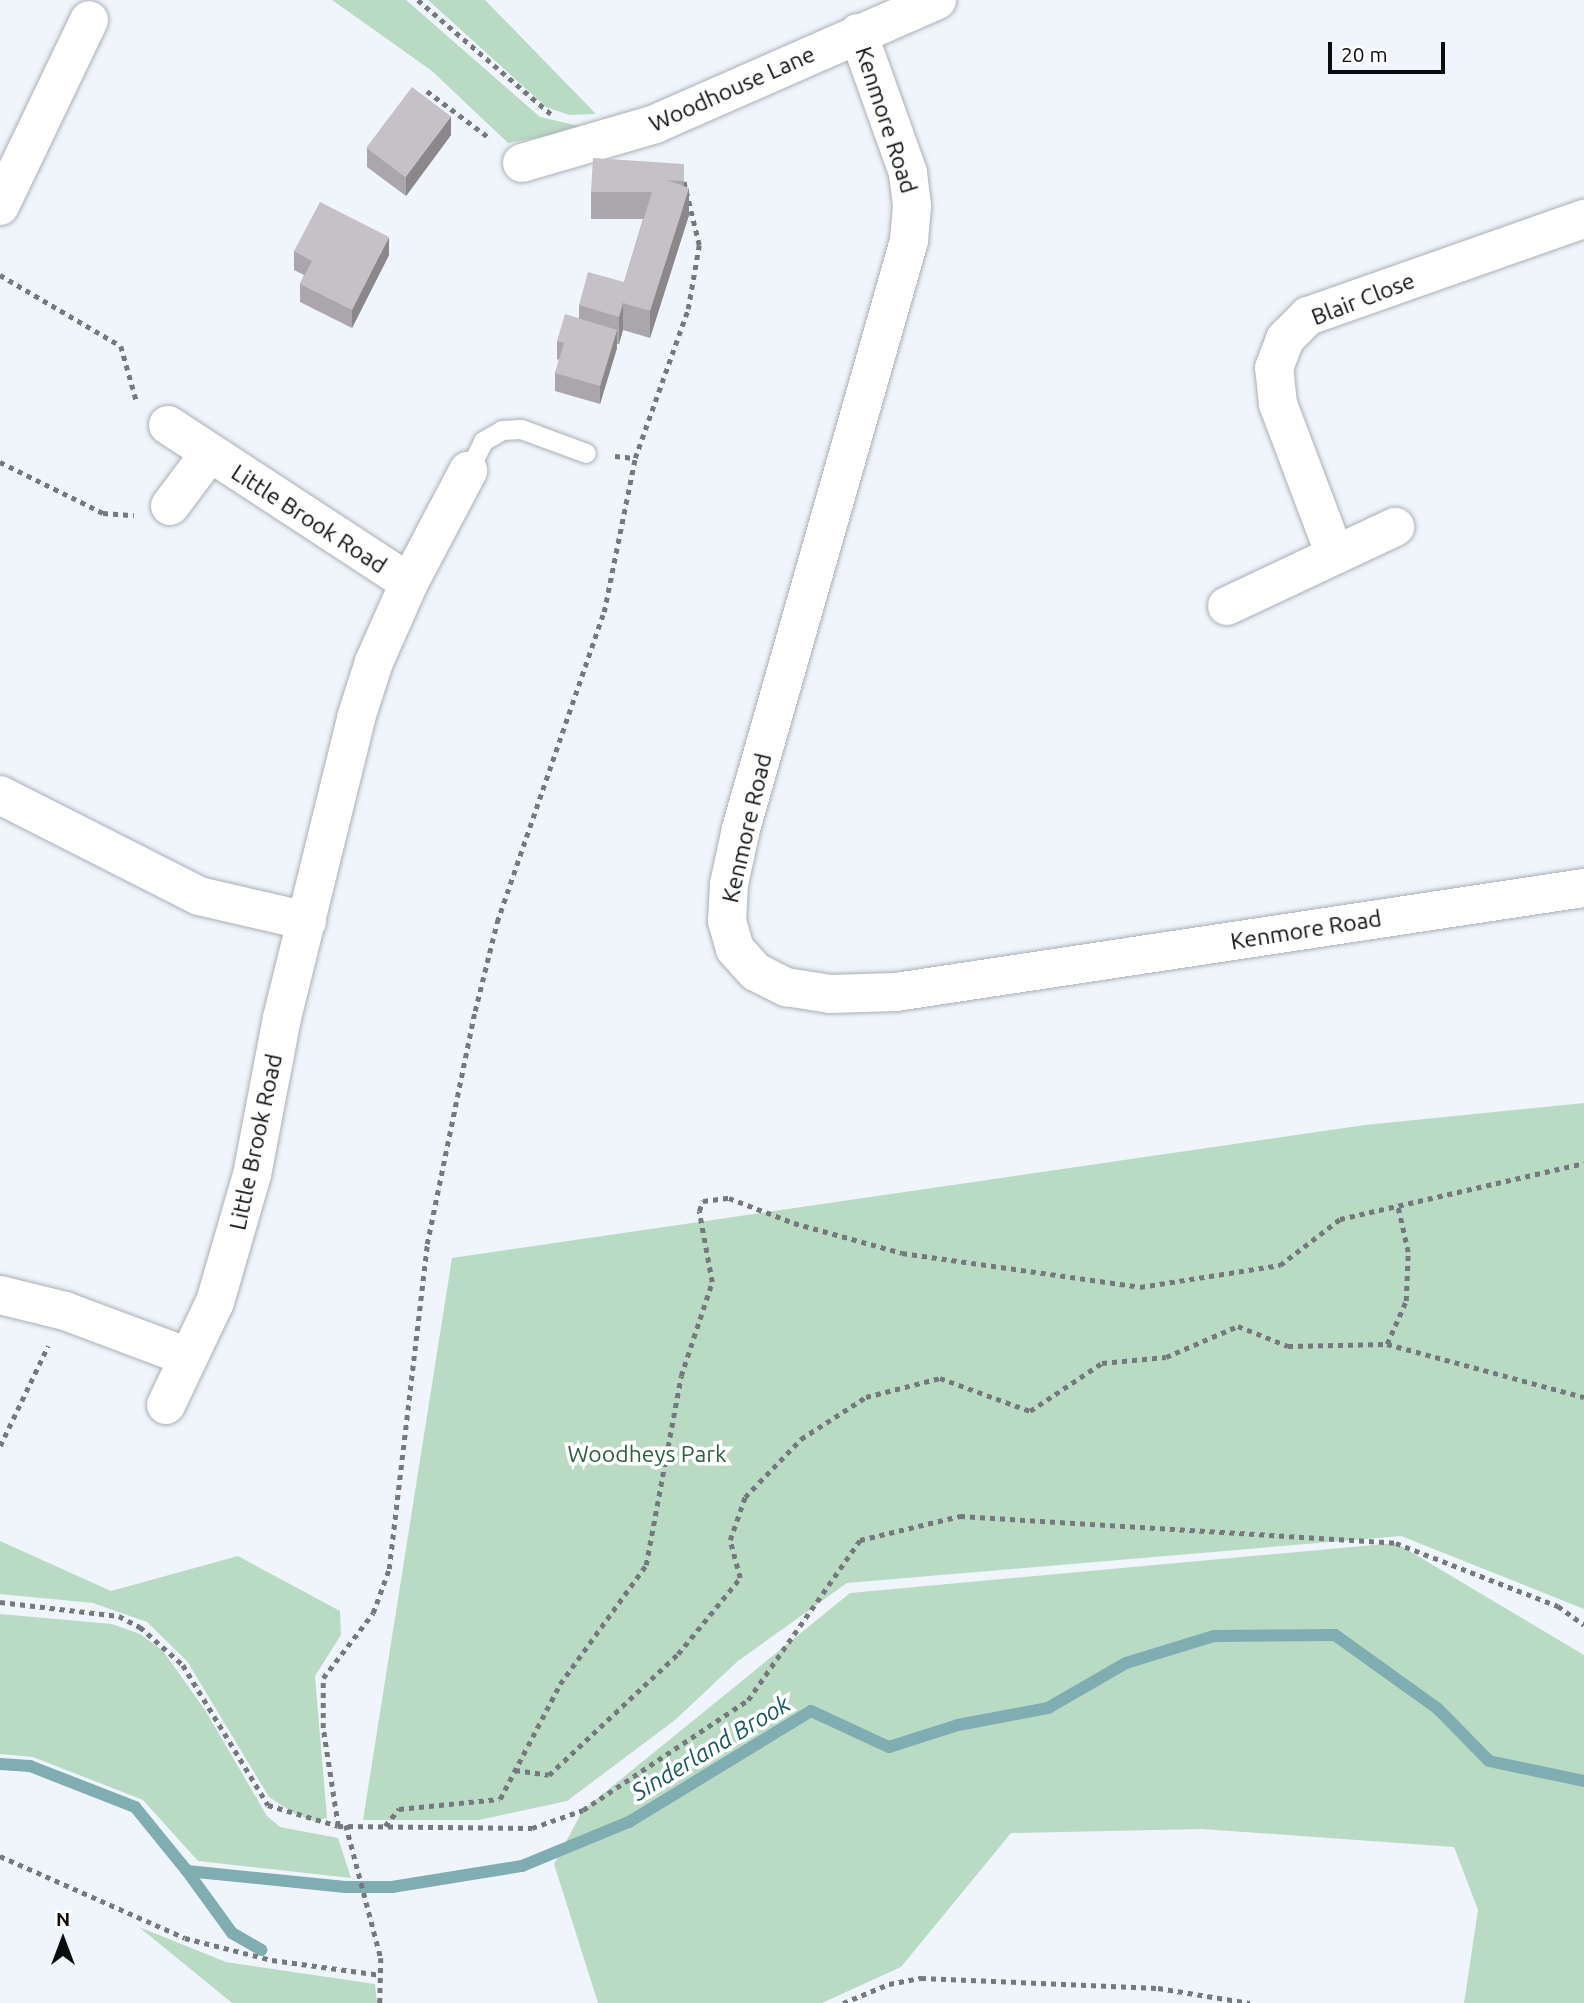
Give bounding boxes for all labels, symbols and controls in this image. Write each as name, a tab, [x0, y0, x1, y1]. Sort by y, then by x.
scale bar	[1332, 28, 1449, 72]
street label: Woodhouse Lane	[645, 40, 819, 138]
text: 20 m	[1341, 42, 1388, 66]
street label: Kenmore Road	[849, 43, 923, 197]
street label: Blair Close	[1307, 267, 1419, 331]
street label: Little Brook Road	[226, 459, 392, 579]
street label: Kenmore Road	[716, 751, 778, 905]
street label: Kenmore Road	[1229, 904, 1383, 956]
street label: Little Brook Road	[224, 1051, 288, 1233]
park label: Woodheys Park	[567, 1440, 727, 1468]
water label: Sinderland Brook	[626, 1689, 796, 1807]
north arrow	[28, 1905, 98, 1975]
text: N	[56, 1908, 70, 1930]

